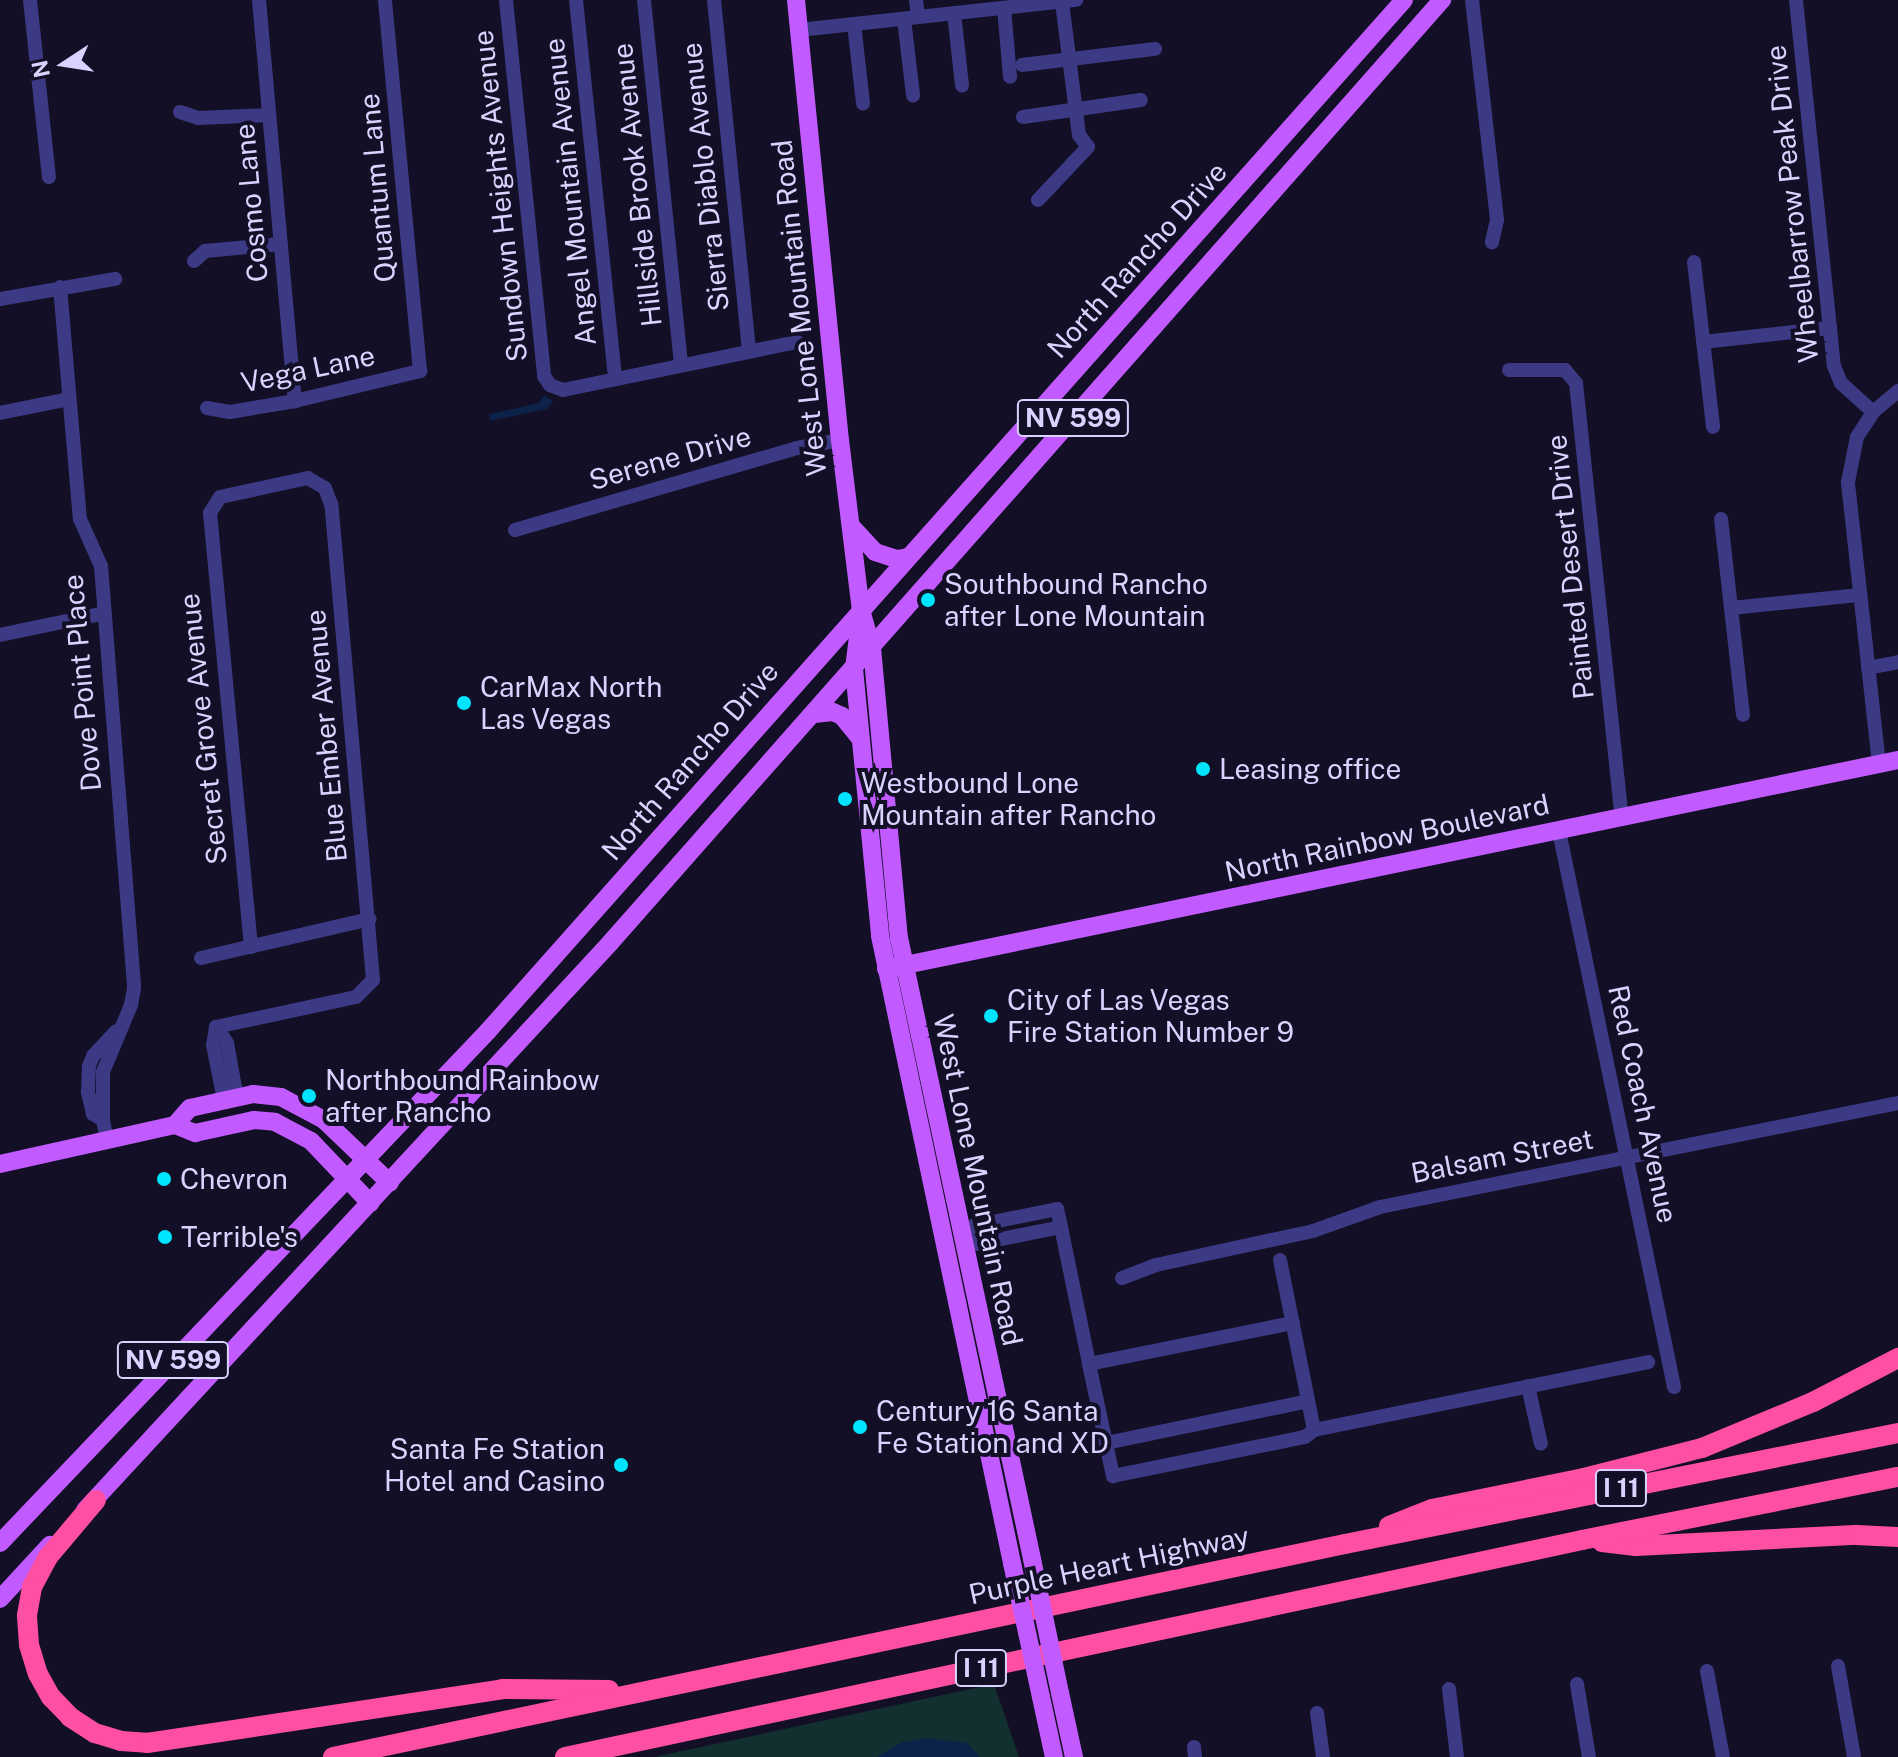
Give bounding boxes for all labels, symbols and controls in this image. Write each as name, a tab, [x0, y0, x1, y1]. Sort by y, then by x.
north arrow	[24, 24, 104, 104]
street label: Sundown Heights Avenue	[466, 28, 534, 364]
street label: Angel Mountain Avenue	[537, 37, 603, 347]
street label: Sierra Diablo Avenue	[674, 41, 736, 313]
street label: Hillside Brook Avenue	[605, 42, 669, 328]
street label: Wheelbarrow Peak Drive	[1759, 44, 1825, 364]
text: N	[26, 58, 55, 80]
street label: Quantum Lane	[352, 92, 402, 284]
street label: Cosmo Lane	[227, 122, 275, 284]
street label: West Lone Mountain Road	[765, 138, 833, 478]
street label: North Rancho Drive	[1040, 155, 1234, 365]
street label: Vega Lane	[238, 338, 378, 400]
road number: NV 599	[1015, 396, 1131, 440]
street label: Serene Drive	[585, 419, 755, 497]
street label: Painted Desert Drive	[1539, 433, 1601, 701]
place label: Southbound Rancho after Lone Mountain	[944, 567, 1208, 633]
street label: Dove Point Place	[56, 573, 108, 793]
marker: Southbound Rancho after Lone Mountain	[919, 591, 937, 609]
street label: Secret Grove Avenue	[172, 592, 234, 866]
street label: Blue Ember Avenue	[298, 608, 354, 864]
street label: North Rancho Drive	[595, 655, 785, 867]
place label: CarMax North Las Vegas	[480, 670, 662, 736]
marker: CarMax North Las Vegas	[455, 694, 473, 712]
place label: Leasing office	[1219, 752, 1402, 786]
marker: Leasing office	[1194, 760, 1212, 778]
place label: Westbound Lone Mountain after Rancho	[861, 766, 1156, 832]
street label: North Rainbow Boulevard	[1222, 787, 1552, 889]
marker: Westbound Lone Mountain after Rancho	[836, 790, 854, 808]
street label: Red Coach Avenue	[1601, 982, 1685, 1226]
place label: City of Las Vegas Fire Station Number 9	[1007, 983, 1294, 1049]
marker: City of Las Vegas Fire Station Number 9	[982, 1007, 1000, 1025]
street label: West Lone Mountain Road	[926, 1011, 1030, 1349]
place label: Northbound Rainbow after Rancho	[325, 1063, 600, 1129]
marker: Northbound Rainbow after Rancho	[300, 1087, 318, 1105]
street label: Balsam Street	[1408, 1122, 1596, 1190]
place label: Chevron	[180, 1162, 288, 1196]
marker: Chevron	[155, 1170, 173, 1188]
place label: Terrible's	[181, 1220, 298, 1254]
marker: Terrible's	[156, 1228, 174, 1246]
road number: NV 599	[115, 1338, 231, 1382]
place label: Century 16 Santa Fe Station and XD	[876, 1394, 1109, 1460]
marker: Century 16 Santa Fe Station and XD	[851, 1418, 869, 1436]
place label: Santa Fe Station Hotel and Casino	[384, 1432, 605, 1498]
marker: Santa Fe Station Hotel and Casino	[612, 1456, 630, 1474]
road number: I 11	[1593, 1466, 1649, 1510]
street label: Purple Heart Highway	[966, 1519, 1252, 1611]
road number: I 11	[953, 1646, 1009, 1690]

